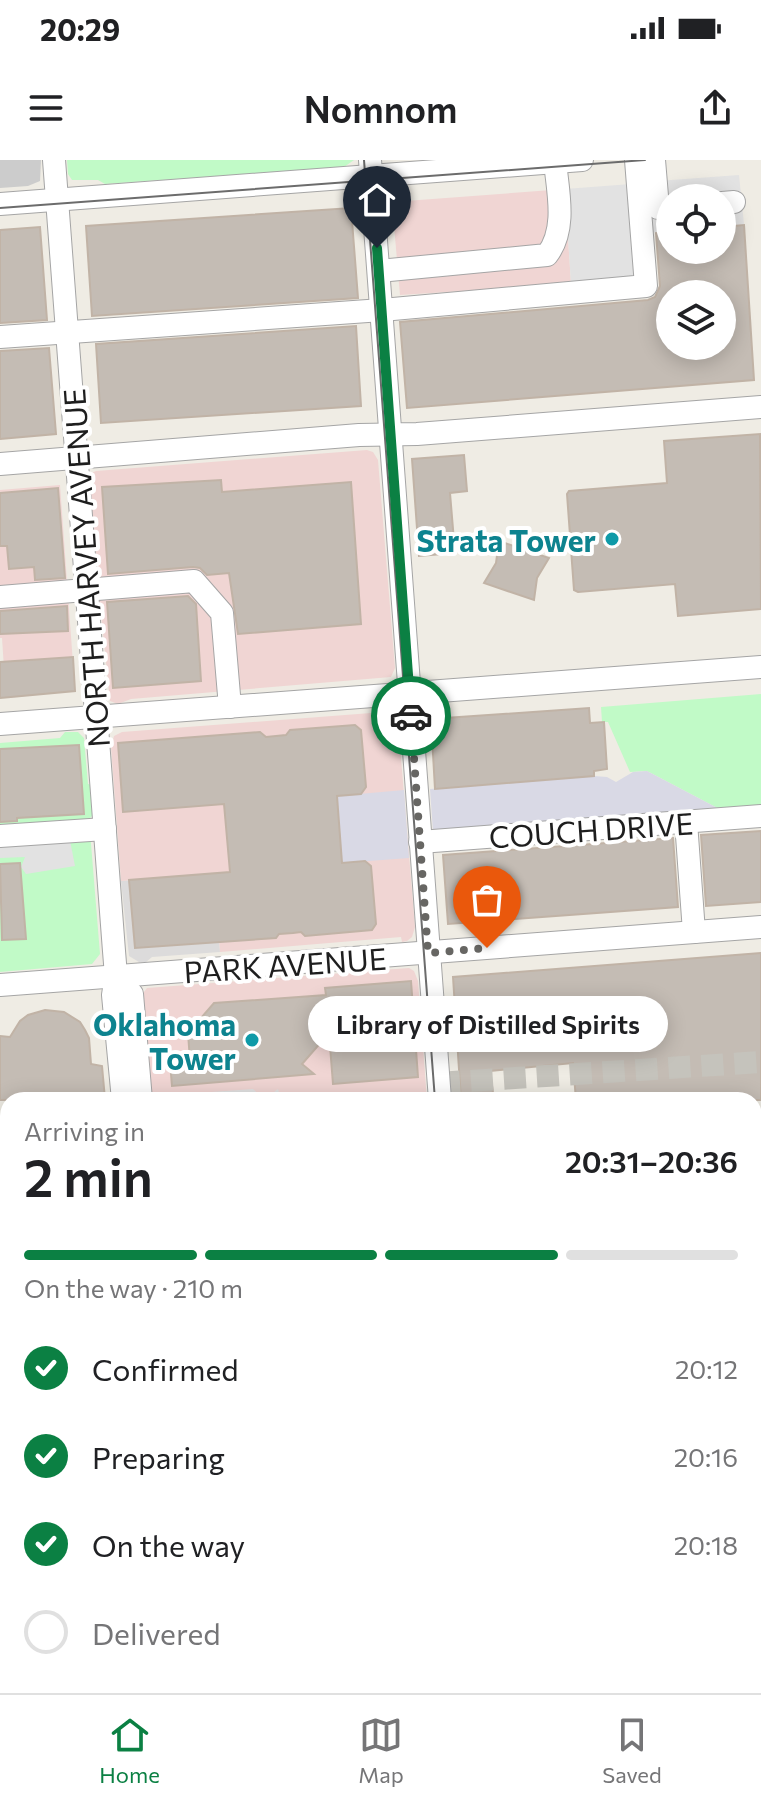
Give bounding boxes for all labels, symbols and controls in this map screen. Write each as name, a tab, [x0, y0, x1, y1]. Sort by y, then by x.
text: 20:29	[40, 10, 120, 47]
icon: menu	[24, 86, 68, 130]
text: Nomnom	[304, 86, 457, 130]
icon: share	[693, 86, 737, 130]
pin	[343, 166, 411, 248]
icon: home	[355, 178, 399, 222]
map controls	[656, 184, 736, 360]
button: locate	[656, 184, 736, 264]
button: layers	[656, 280, 736, 360]
street label: NORTH HARVEY AVENUE	[54, 387, 116, 749]
place label: Strata Tower	[417, 521, 596, 558]
marker: Strata Tower	[603, 530, 621, 548]
courier	[371, 676, 451, 756]
icon: car	[389, 694, 433, 738]
street label: COUCH DRIVE	[488, 803, 694, 855]
pin	[453, 866, 521, 948]
icon: bag	[465, 878, 509, 922]
street label: PARK AVENUE	[182, 938, 388, 990]
callout: Library of Distilled Spirits	[307, 996, 667, 1052]
place label: Oklahoma Tower	[93, 1005, 236, 1076]
text: Library of Distilled Spirits	[336, 1008, 640, 1039]
marker: Oklahoma Tower	[243, 1031, 261, 1049]
text: Arriving in	[24, 1115, 145, 1146]
text: 20:31–20:36	[565, 1142, 738, 1179]
text: 2 min	[24, 1144, 153, 1208]
text: On the way · 210 m	[24, 1272, 243, 1303]
icon: check	[24, 1346, 68, 1390]
text: Confirmed	[92, 1350, 239, 1387]
text: 20:12	[675, 1353, 738, 1384]
icon: check	[24, 1434, 68, 1478]
text: Preparing	[92, 1438, 225, 1475]
text: 20:16	[674, 1441, 738, 1472]
icon: check	[24, 1522, 68, 1566]
text: On the way	[92, 1526, 245, 1563]
text: 20:18	[674, 1529, 738, 1560]
text: Delivered	[92, 1614, 221, 1651]
tab: Home	[99, 1713, 160, 1788]
tab: Map	[358, 1713, 404, 1788]
tab: Saved	[602, 1713, 662, 1788]

